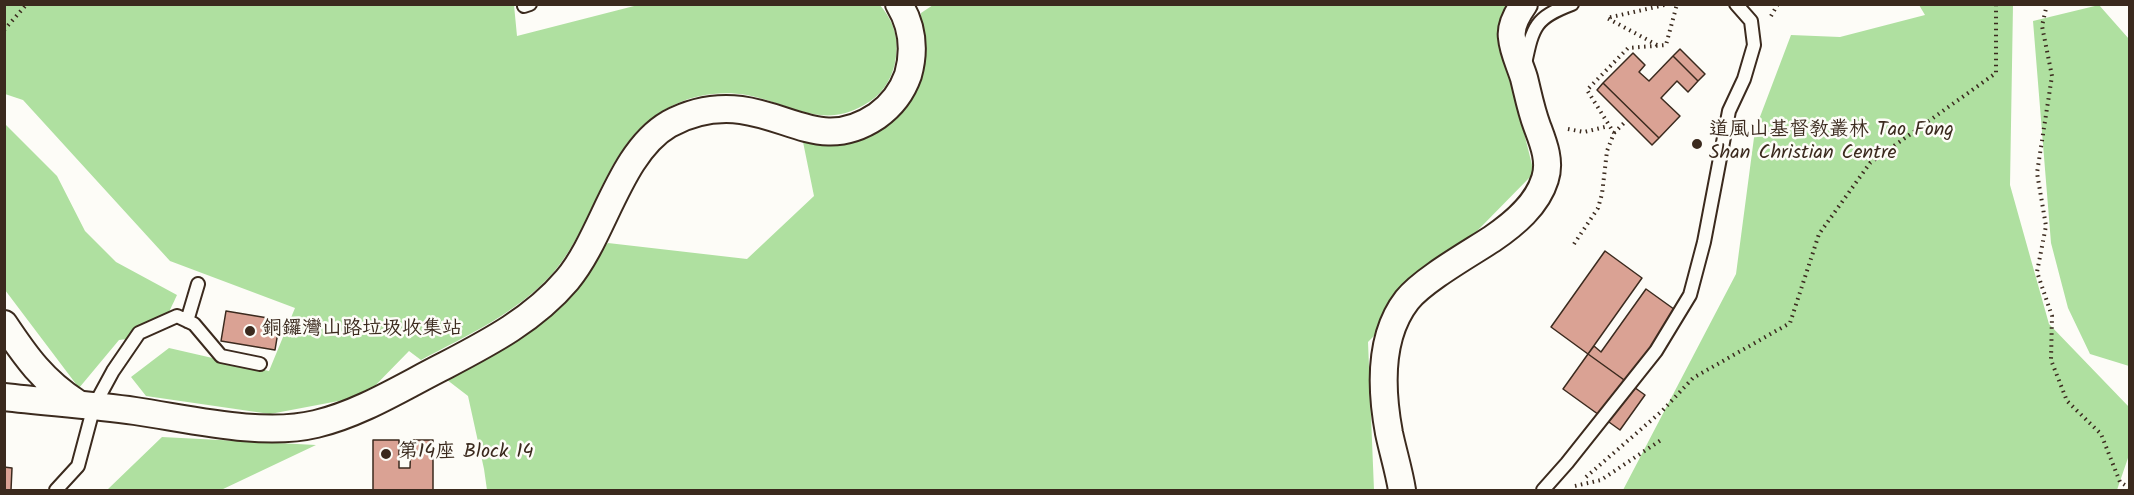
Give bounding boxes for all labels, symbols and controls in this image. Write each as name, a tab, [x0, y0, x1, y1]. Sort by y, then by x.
place label: 道風山基督教叢林 Tao Fong Shan Christian Centre	[1709, 120, 1954, 167]
marker: 道風山基督教叢林 Tao Fong Shan Christian Centre	[1690, 137, 1704, 151]
place label: 銅鑼灣山路垃圾收集站	[262, 319, 462, 343]
marker: 銅鑼灣山路垃圾收集站	[243, 324, 257, 338]
place label: 第14座 Block 14	[398, 442, 534, 466]
marker: 第14座 Block 14	[379, 447, 393, 461]

